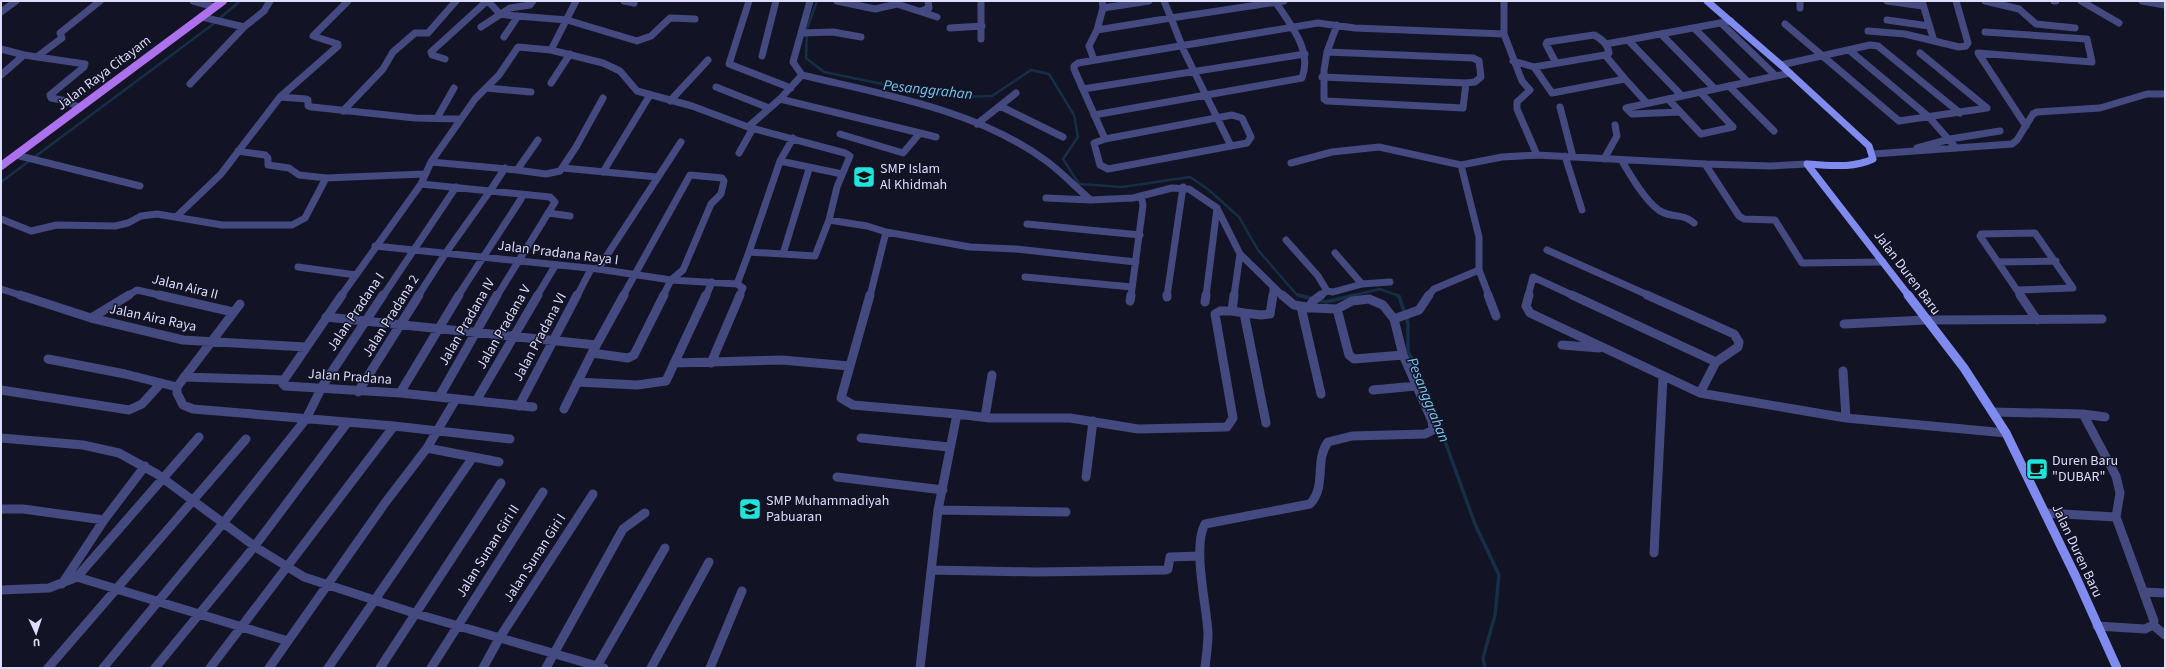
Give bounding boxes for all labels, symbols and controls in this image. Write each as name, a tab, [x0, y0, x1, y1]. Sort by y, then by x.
street label: Jalan Raya Citayam	[53, 31, 155, 115]
water label: Pesanggrahan	[882, 75, 974, 105]
place label: SMP Islam Al Khidmah	[880, 159, 947, 195]
school or university icon: SMP Islam Al Khidmah	[851, 164, 877, 190]
street label: Jalan Duren Baru	[1869, 227, 1945, 319]
street label: Jalan Pradana Raya I	[496, 236, 620, 270]
street label: Jalan Aira II	[150, 269, 220, 305]
street label: Jalan Pradana I	[322, 269, 390, 355]
street label: Jalan Pradana 2	[358, 271, 424, 361]
street label: Jalan Pradana IV	[434, 274, 500, 369]
street label: Jalan Pradana V	[472, 281, 537, 373]
street label: Jalan Pradana VI	[508, 289, 572, 385]
street label: Jalan Aira Raya	[108, 299, 198, 337]
water label: Pesanggrahan	[1401, 354, 1455, 446]
street label: Jalan Pradana	[307, 364, 393, 390]
place label: Duren Baru "DUBAR"	[2052, 451, 2118, 487]
cafe icon: Duren Baru "DUBAR"	[2024, 456, 2050, 482]
place label: SMP Muhammadiyah Pabuaran	[766, 491, 889, 527]
school or university icon: SMP Muhammadiyah Pabuaran	[737, 496, 763, 522]
street label: Jalan Sunan Giri II	[452, 501, 524, 601]
street label: Jalan Duren Baru	[2047, 501, 2107, 601]
street label: Jalan Sunan Giri I	[499, 510, 571, 606]
north arrow	[16, 613, 56, 653]
text: U	[32, 635, 41, 650]

